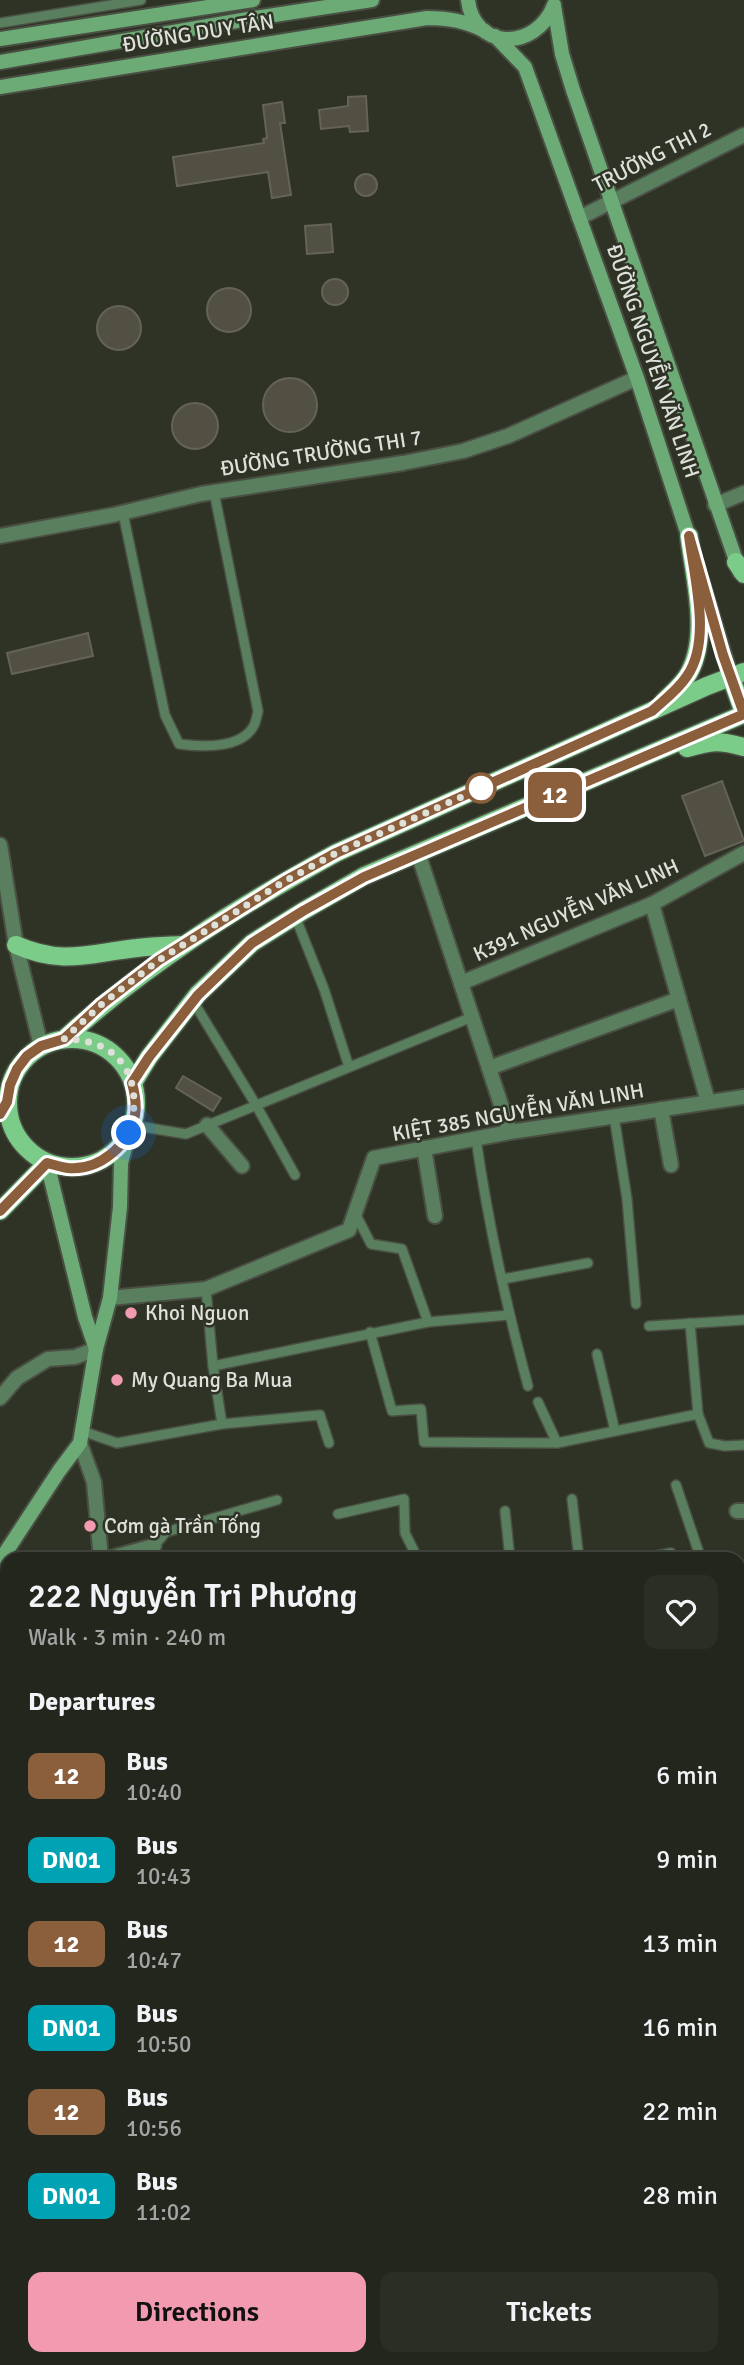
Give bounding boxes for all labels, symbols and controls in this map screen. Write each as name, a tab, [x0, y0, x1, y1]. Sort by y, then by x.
street label: ĐƯỜNG DUY TÂN	[120, 8, 276, 58]
street label: TRƯỜNG THI 2	[588, 116, 716, 198]
street label: ĐƯỜNG NGUYỄN VĂN LINH	[601, 240, 708, 481]
street label: ĐƯỜNG TRƯỜNG THI 7	[218, 424, 424, 482]
line badge: 12	[524, 772, 586, 818]
unlabelled marker	[466, 773, 496, 803]
text: 12	[542, 780, 568, 810]
street label: K391 NGUYỄN VĂN LINH	[468, 850, 683, 967]
street label: KIỆT 385 NGUYỄN VĂN LINH	[389, 1074, 646, 1147]
your location	[111, 1115, 146, 1150]
place label: Khoi Nguon	[145, 1300, 249, 1326]
marker: Khoi Nguon	[123, 1305, 139, 1321]
place label: My Quang Ba Mua	[131, 1367, 292, 1393]
marker: My Quang Ba Mua	[109, 1372, 125, 1388]
place label: Cơm gà Trần Tống	[104, 1513, 261, 1539]
marker: Cơm gà Trần Tống	[82, 1518, 98, 1534]
button: heart	[644, 1575, 718, 1649]
text: 222 Nguyễn Tri Phương	[28, 1576, 357, 1617]
text: Walk · 3 min · 240 m	[28, 1623, 226, 1652]
text: Departures	[28, 1686, 155, 1718]
text: Bus	[126, 1746, 168, 1778]
text: 6 min	[656, 1760, 718, 1792]
text: 12	[54, 1761, 79, 1791]
text: 10:40	[126, 1778, 182, 1807]
text: Bus	[136, 1830, 177, 1862]
text: 9 min	[656, 1844, 718, 1876]
text: DN01	[42, 1845, 101, 1875]
text: 10:43	[136, 1862, 192, 1891]
text: Bus	[126, 1914, 168, 1946]
text: 13 min	[642, 1928, 718, 1960]
text: 12	[54, 1929, 79, 1959]
text: 10:47	[126, 1946, 182, 1975]
text: Bus	[136, 1998, 177, 2030]
text: 16 min	[642, 2012, 718, 2044]
text: DN01	[42, 2013, 101, 2043]
text: 10:50	[136, 2030, 192, 2059]
text: Bus	[126, 2082, 168, 2114]
text: 22 min	[642, 2096, 718, 2128]
text: 12	[54, 2097, 79, 2127]
text: 10:56	[126, 2114, 182, 2143]
text: Bus	[136, 2166, 177, 2198]
text: 28 min	[642, 2180, 718, 2212]
text: DN01	[42, 2181, 101, 2211]
text: 11:02	[136, 2198, 192, 2227]
button: Directions	[28, 2272, 366, 2352]
button: Tickets	[380, 2272, 718, 2352]

